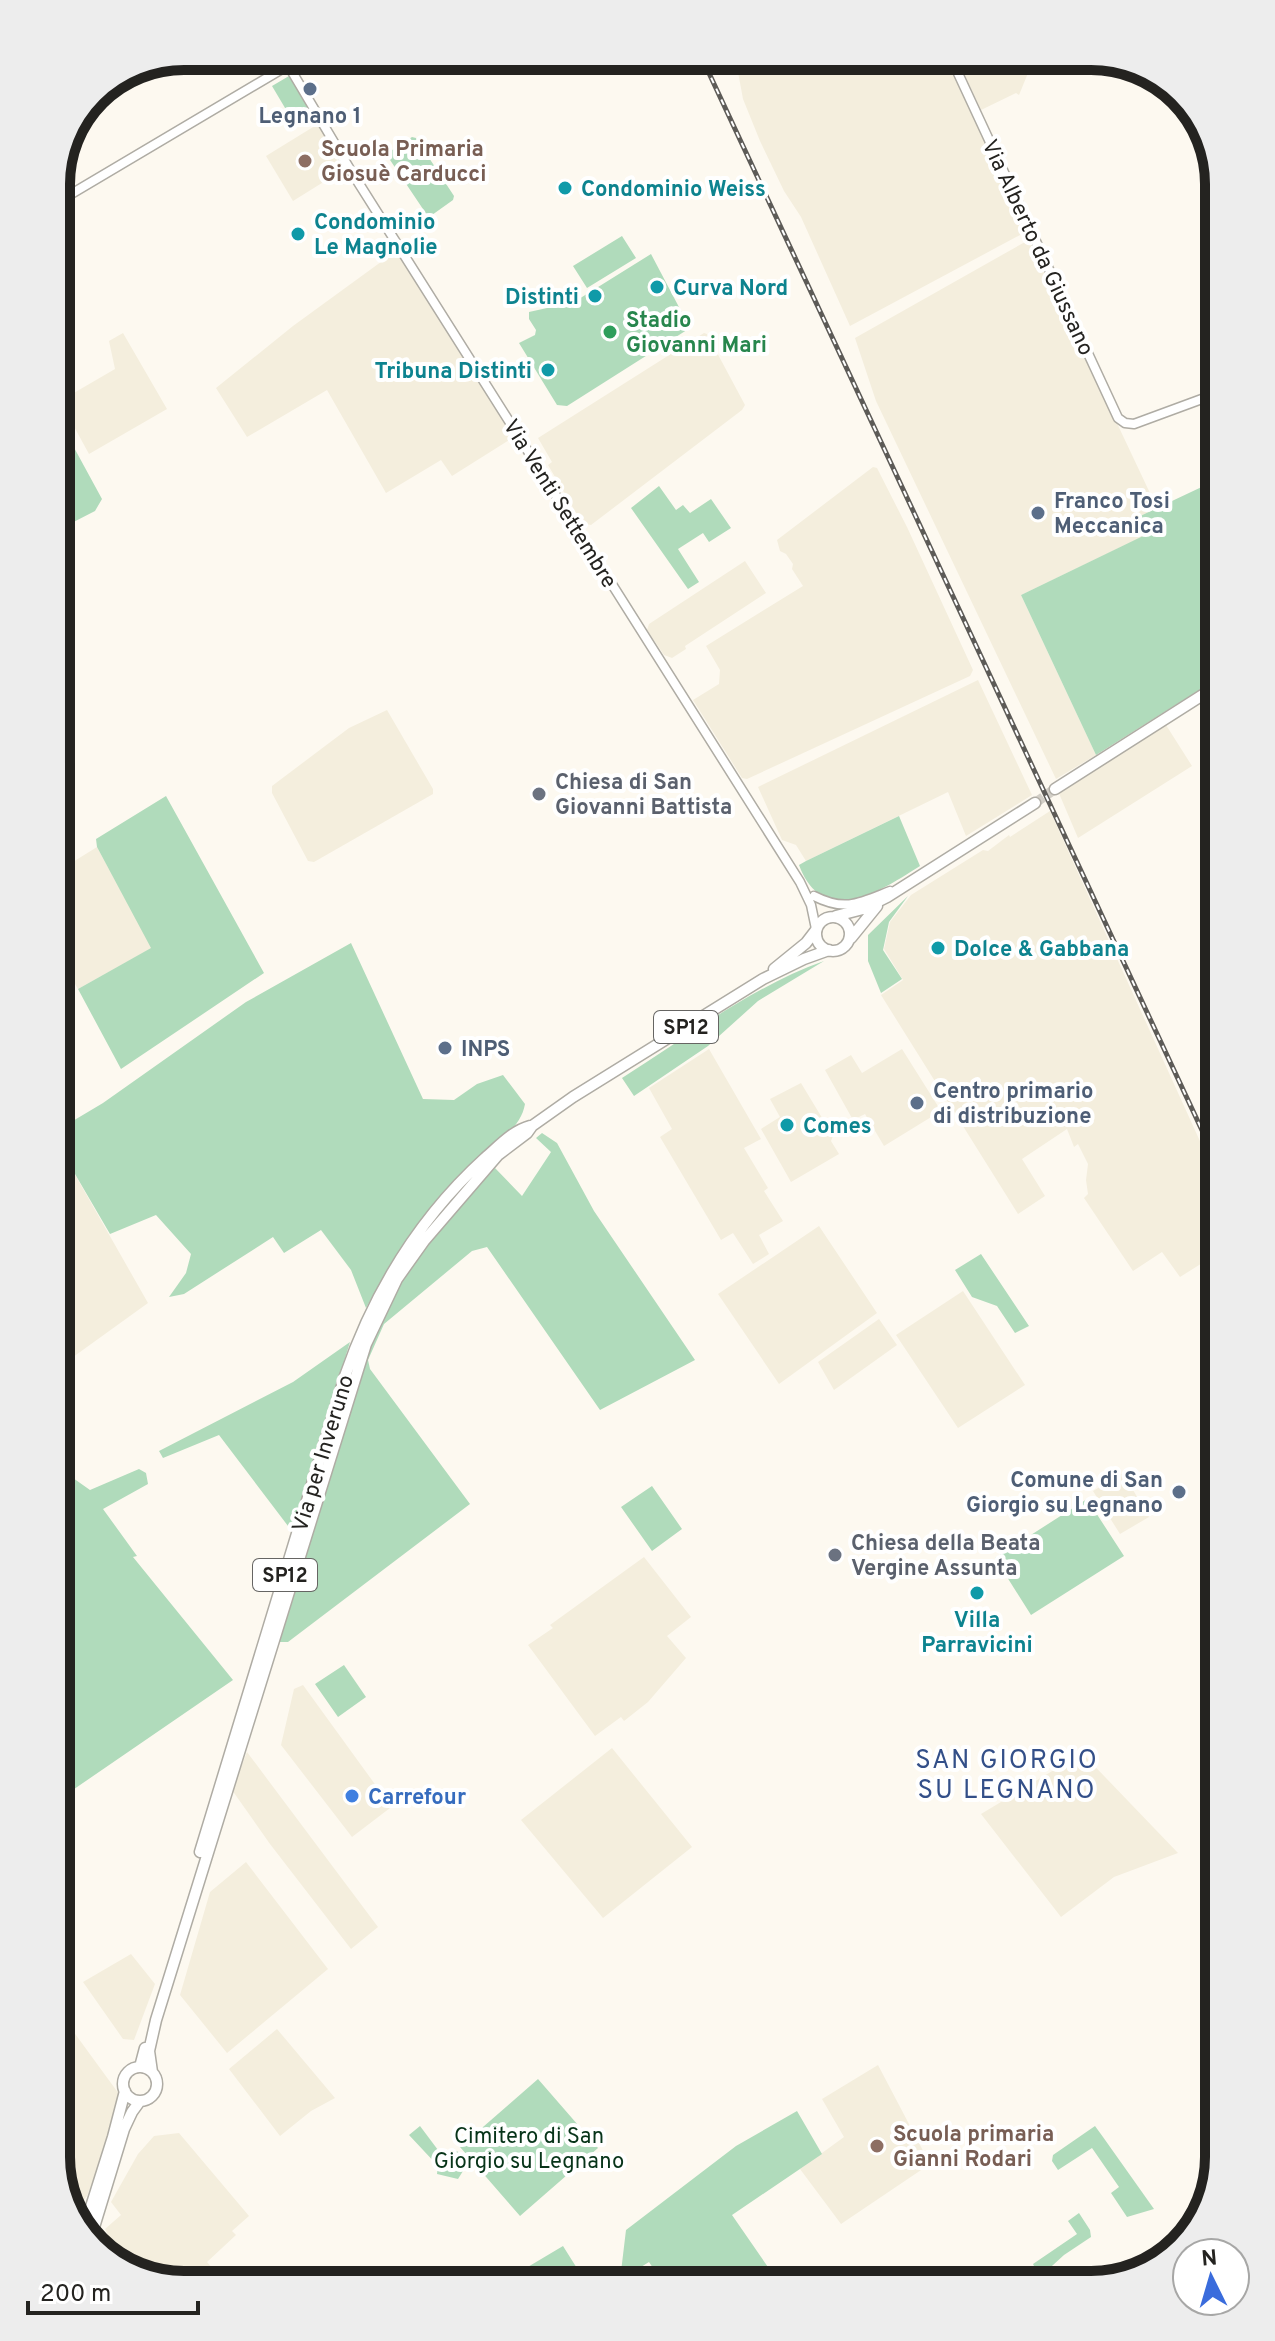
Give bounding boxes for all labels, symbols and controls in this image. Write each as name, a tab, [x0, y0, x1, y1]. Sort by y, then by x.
marker: Legnano 1	[301, 80, 319, 98]
place label: Legnano 1	[258, 104, 362, 131]
street label: Via Alberto da Giussano	[975, 136, 1099, 360]
place label: Scuola Primaria Giosuè Carducci	[321, 137, 486, 189]
marker: Scuola Primaria Giosuè Carducci	[296, 152, 314, 170]
place label: Condominio Weiss	[581, 177, 766, 204]
marker: Condominio Weiss	[556, 179, 574, 197]
place label: Condominio Le Magnolie	[314, 210, 438, 262]
marker: Condominio Le Magnolie	[289, 225, 307, 243]
place label: Curva Nord	[673, 276, 788, 303]
marker: Curva Nord	[648, 278, 666, 296]
place label: Distinti	[505, 285, 579, 312]
marker: Distinti	[586, 287, 604, 305]
place label: Stadio Giovanni Mari	[626, 308, 767, 360]
marker: Stadio Giovanni Mari	[601, 323, 619, 341]
place label: Tribuna Distinti	[374, 359, 532, 386]
marker: Tribuna Distinti	[539, 361, 557, 379]
street label: Via Venti Settembre	[496, 415, 622, 594]
place label: Franco Tosi Meccanica	[1054, 489, 1170, 541]
marker: Franco Tosi Meccanica	[1029, 504, 1047, 522]
place label: Chiesa di San Giovanni Battista	[555, 770, 732, 822]
marker: Chiesa di San Giovanni Battista	[530, 785, 548, 803]
place label: Dolce & Gabbana	[954, 937, 1129, 964]
marker: Dolce & Gabbana	[929, 939, 947, 957]
road number: SP12	[654, 1011, 718, 1043]
place label: INPS	[461, 1037, 510, 1064]
marker: INPS	[436, 1039, 454, 1057]
place label: Centro primario di distribuzione	[933, 1079, 1094, 1131]
marker: Centro primario di distribuzione	[908, 1094, 926, 1112]
place label: Comes	[803, 1114, 872, 1141]
marker: Comes	[778, 1116, 796, 1134]
street label: Via per Inveruno	[288, 1372, 361, 1536]
place label: Comune di San Giorgio su Legnano	[966, 1468, 1163, 1520]
marker: Comune di San Giorgio su Legnano	[1170, 1483, 1188, 1501]
place label: Chiesa della Beata Vergine Assunta	[851, 1531, 1040, 1583]
marker: Chiesa della Beata Vergine Assunta	[826, 1546, 844, 1564]
road number: SP12	[253, 1559, 317, 1591]
marker: Villa Parravicini	[968, 1584, 986, 1602]
place label: Villa Parravicini	[921, 1608, 1033, 1660]
district label: SAN GIORGIO SU LEGNANO	[915, 1745, 1099, 1808]
place label: Carrefour	[368, 1785, 466, 1812]
marker: Carrefour	[343, 1787, 361, 1805]
place label: Scuola primaria Gianni Rodari	[893, 2122, 1054, 2174]
park label: Cimitero di San Giorgio su Legnano	[434, 2124, 624, 2176]
marker: Scuola primaria Gianni Rodari	[868, 2137, 886, 2155]
north arrow	[1171, 2237, 1251, 2317]
text: N	[1200, 2245, 1219, 2274]
scale bar	[28, 2265, 198, 2315]
text: 200 m	[40, 2280, 111, 2310]

